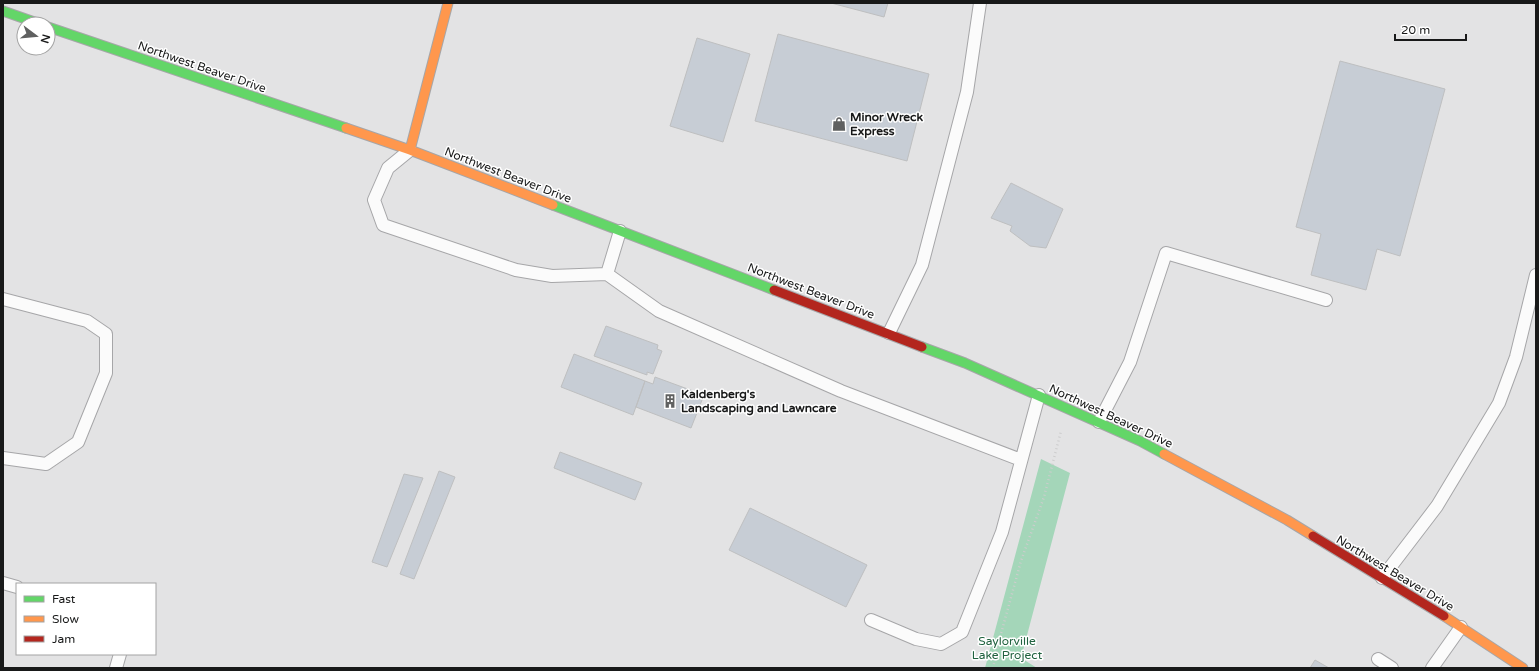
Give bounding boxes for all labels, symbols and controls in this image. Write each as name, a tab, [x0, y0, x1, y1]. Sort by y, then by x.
north arrow	[16, 16, 56, 56]
scale bar	[1395, 16, 1466, 42]
text: 20 m	[1401, 23, 1430, 37]
text: N	[38, 33, 53, 45]
street label: Northwest Beaver Drive	[136, 38, 268, 96]
place label: Minor Wreck Express	[850, 110, 924, 139]
shop icon: Minor Wreck Express	[831, 116, 847, 132]
street label: Northwest Beaver Drive	[443, 144, 574, 206]
street label: Northwest Beaver Drive	[746, 260, 877, 322]
street label: Northwest Beaver Drive	[1047, 381, 1175, 451]
place label: Kaldenberg's Landscaping and Lawncare	[681, 387, 837, 416]
building icon: Kaldenberg's Landscaping and Lawncare	[662, 393, 678, 409]
street label: Northwest Beaver Drive	[1334, 532, 1457, 614]
legend	[16, 583, 156, 655]
text: Fast	[52, 592, 76, 606]
text: Slow	[52, 612, 79, 626]
text: Jam	[52, 632, 75, 646]
park label: Saylorville Lake Project	[972, 634, 1043, 662]

